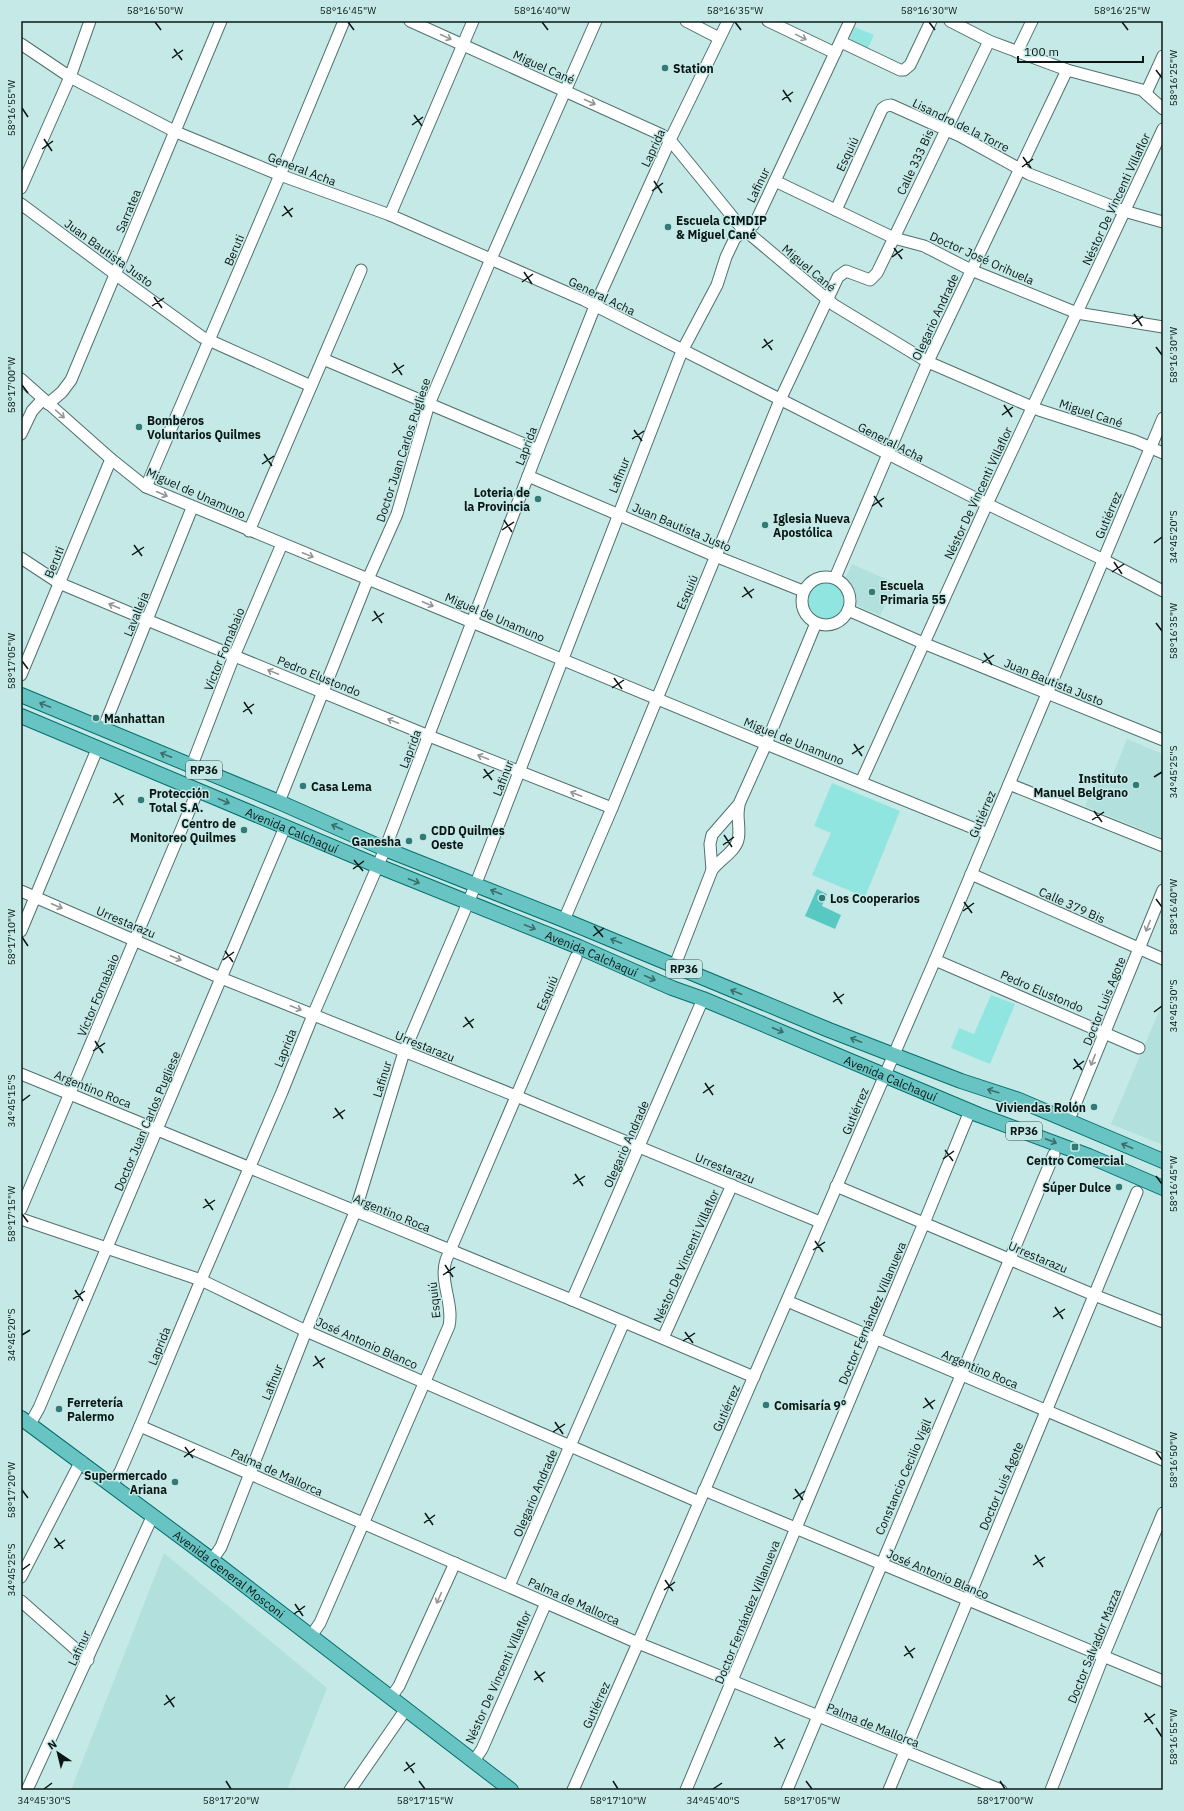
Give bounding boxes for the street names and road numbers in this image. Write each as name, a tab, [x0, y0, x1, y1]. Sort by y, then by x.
street label: Miguel Cané	[511, 47, 577, 87]
street label: Lisandro de la Torre	[910, 95, 1012, 155]
street label: Laprida	[638, 126, 669, 169]
street label: Calle 333 Bis	[893, 127, 937, 197]
street label: Néstor De Vincenti Villaflor	[1079, 130, 1154, 268]
street label: Esquiú	[833, 134, 861, 174]
street label: General Acha	[266, 149, 339, 189]
street label: Lafinur	[743, 164, 773, 205]
street label: Sarratea	[112, 186, 144, 235]
street label: Juan Bautista Justo	[62, 216, 157, 290]
street label: Doctor José Orihuela	[927, 228, 1037, 288]
street label: Beruti	[221, 232, 247, 268]
street label: Miguel Cané	[779, 241, 839, 295]
street label: Olegario Andrade	[908, 271, 962, 363]
street label: General Acha	[566, 273, 638, 319]
street label: Doctor Juan Carlos Pugliese	[373, 376, 434, 524]
street label: Miguel Cané	[1057, 396, 1125, 430]
street label: General Acha	[855, 419, 927, 465]
street label: Laprida	[512, 424, 540, 467]
street label: Néstor De Vincenti Villaflor	[941, 424, 1016, 562]
street label: Lafinur	[605, 454, 633, 495]
street label: Miguel de Unamuno	[144, 464, 248, 522]
street label: Gutiérrez	[1091, 489, 1125, 541]
street label: Juan Bautista Justo	[630, 499, 734, 555]
street label: Beruti	[41, 544, 67, 580]
street label: Esquiú	[673, 572, 701, 612]
street label: Lavalleja	[120, 589, 152, 639]
street label: Miguel de Unamuno	[443, 589, 547, 645]
street label: Víctor Fornabaio	[201, 605, 248, 693]
street label: Pedro Elustondo	[275, 652, 363, 700]
street label: Juan Bautista Justo	[1002, 655, 1106, 709]
street label: Miguel de Unamuno	[742, 714, 847, 768]
street label: Laprida	[396, 727, 424, 770]
street label: Lafinur	[489, 757, 517, 798]
road number: RP36	[186, 761, 222, 779]
street label: Gutiérrez	[965, 788, 999, 840]
street label: Avenida Calchaquí	[243, 804, 341, 856]
street label: Calle 379 Bis	[1037, 884, 1108, 926]
street label: Urrestarazu	[94, 903, 158, 941]
street label: Avenida Calchaquí	[543, 927, 640, 980]
street label: Víctor Fornabaio	[74, 951, 122, 1039]
street label: Doctor Luis Agote	[1079, 954, 1129, 1048]
road number: RP36	[666, 960, 702, 978]
street label: Pedro Elustondo	[998, 967, 1086, 1015]
street label: Esquiú	[533, 973, 561, 1013]
street label: Laprida	[271, 1026, 300, 1069]
street label: Urrestarazu	[393, 1027, 457, 1065]
street label: Doctor Juan Carlos Pugliese	[111, 1048, 183, 1193]
street label: Avenida Calchaquí	[842, 1052, 939, 1104]
street label: Lafinur	[369, 1058, 395, 1099]
street label: Argentino Roca	[52, 1067, 134, 1111]
street label: Gutiérrez	[838, 1085, 872, 1137]
street label: Olegario Andrade	[600, 1098, 652, 1190]
road number: RP36	[1006, 1122, 1042, 1140]
street label: Urrestarazu	[693, 1149, 757, 1187]
street label: Néstor De Vincenti Villaflor	[650, 1186, 722, 1325]
street label: Argentino Roca	[351, 1191, 433, 1235]
street label: Urrestarazu	[1006, 1238, 1070, 1276]
street label: Doctor Fernández Villanueva	[835, 1239, 909, 1387]
street label: Esquiú	[425, 1281, 443, 1319]
street label: José Antonio Blanco	[314, 1314, 420, 1372]
street label: Laprida	[145, 1324, 174, 1367]
street label: Argentino Roca	[939, 1346, 1021, 1392]
street label: Lafinur	[258, 1361, 286, 1402]
street label: Gutiérrez	[709, 1382, 743, 1434]
street label: Constancio Cecilio Vigil	[872, 1417, 934, 1537]
street label: Doctor Luis Agote	[976, 1439, 1027, 1533]
street label: Palma de Mallorca	[229, 1445, 326, 1499]
street label: Olegario Andrade	[510, 1447, 560, 1539]
street label: Avenida General Mosconi	[171, 1527, 288, 1621]
street label: Doctor Fernández Villanueva	[711, 1537, 783, 1686]
street label: José Antonio Blanco	[884, 1546, 992, 1602]
street label: Palma de Mallorca	[526, 1574, 623, 1628]
street label: Doctor Salvador Mazza	[1064, 1586, 1124, 1705]
street label: Néstor De Vincenti Villaflor	[462, 1607, 534, 1746]
street label: Lafinur	[64, 1627, 94, 1668]
street label: Gutiérrez	[579, 1679, 613, 1731]
street label: Palma de Mallorca	[824, 1699, 922, 1751]

